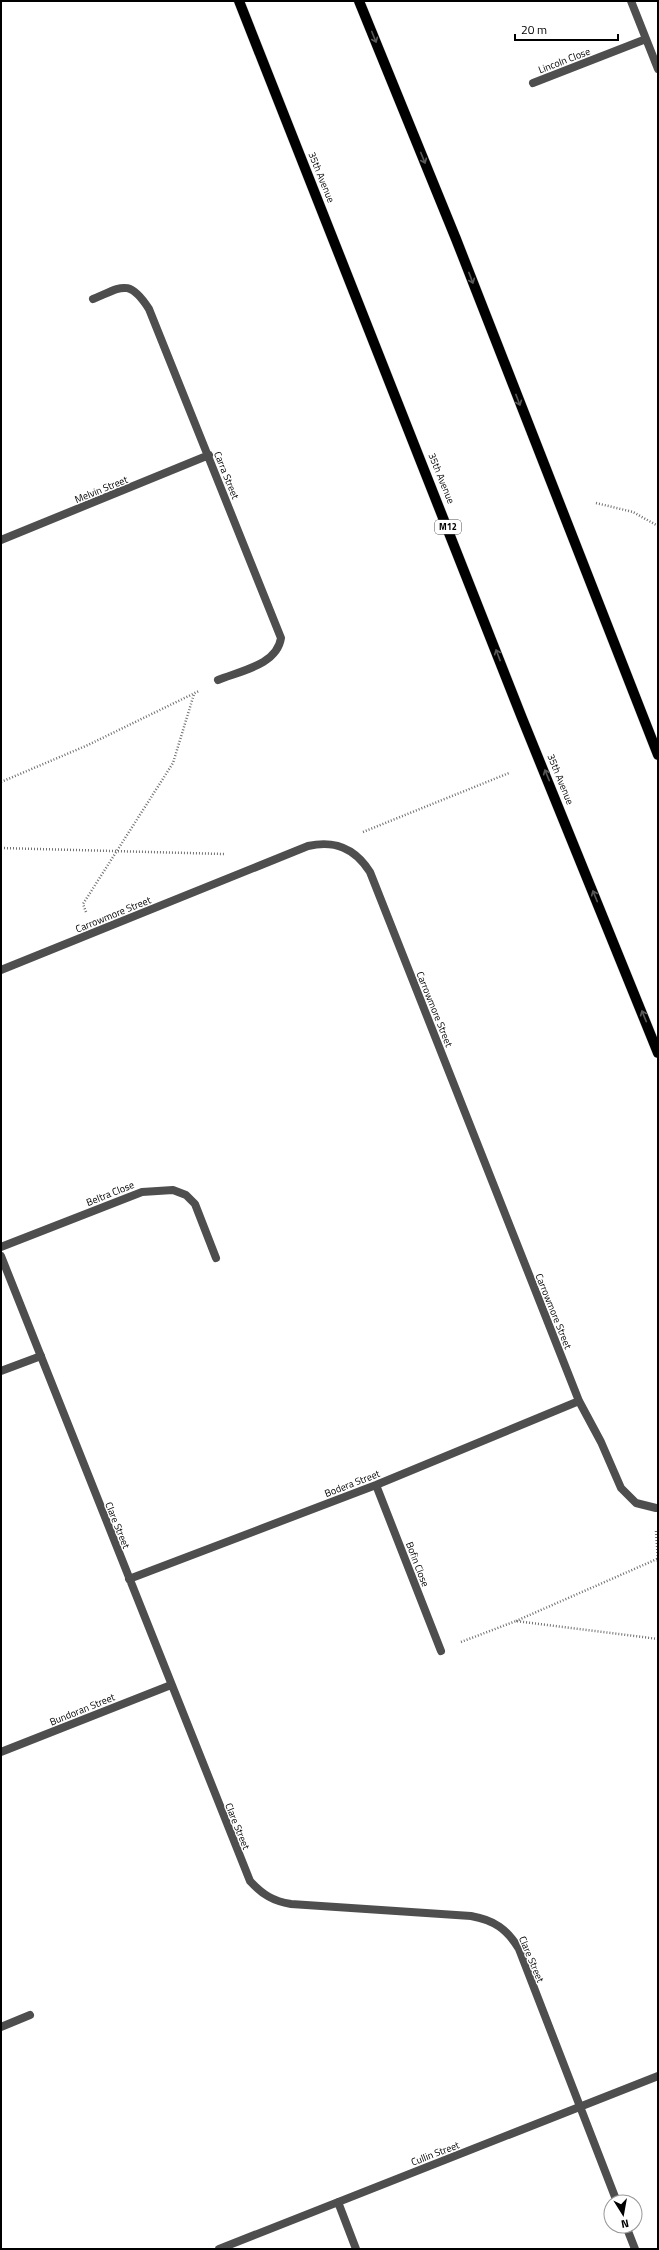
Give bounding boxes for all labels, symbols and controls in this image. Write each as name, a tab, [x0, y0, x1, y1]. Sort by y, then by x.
scale bar	[515, 16, 618, 42]
text: 20 m	[521, 20, 547, 39]
one-way arrow	[371, 31, 378, 43]
street label: Lincoln Close	[536, 44, 592, 77]
street label: 35th Avenue	[305, 150, 339, 205]
one-way arrow	[419, 151, 427, 163]
one-way arrow	[468, 272, 475, 284]
one-way arrow	[515, 393, 522, 405]
street label: Carra Street	[210, 449, 243, 502]
street label: 35th Avenue	[425, 451, 459, 506]
street label: Melvin Street	[72, 472, 130, 507]
road number: M12	[435, 520, 461, 534]
one-way arrow	[493, 649, 501, 661]
street label: 35th Avenue	[544, 752, 578, 807]
one-way arrow	[543, 769, 550, 781]
one-way arrow	[591, 890, 599, 902]
street label: Carrowmore Street	[73, 892, 154, 936]
street label: Carrowmore Street	[413, 969, 457, 1050]
one-way arrow	[639, 1011, 647, 1023]
street label: Beltra Close	[84, 1177, 136, 1210]
street label: Carrowmore Street	[532, 1271, 576, 1352]
street label: Bodera Street	[322, 1466, 383, 1501]
street label: Clare Street	[101, 1500, 134, 1551]
street label: Bofin Close	[402, 1539, 433, 1589]
street label: Bundoran Street	[47, 1689, 118, 1729]
street label: Clare Street	[221, 1801, 254, 1852]
street label: Clare Street	[515, 1934, 548, 1985]
street label: Cullin Street	[409, 2137, 462, 2170]
north arrow	[603, 2194, 643, 2234]
text: N	[620, 2215, 630, 2232]

